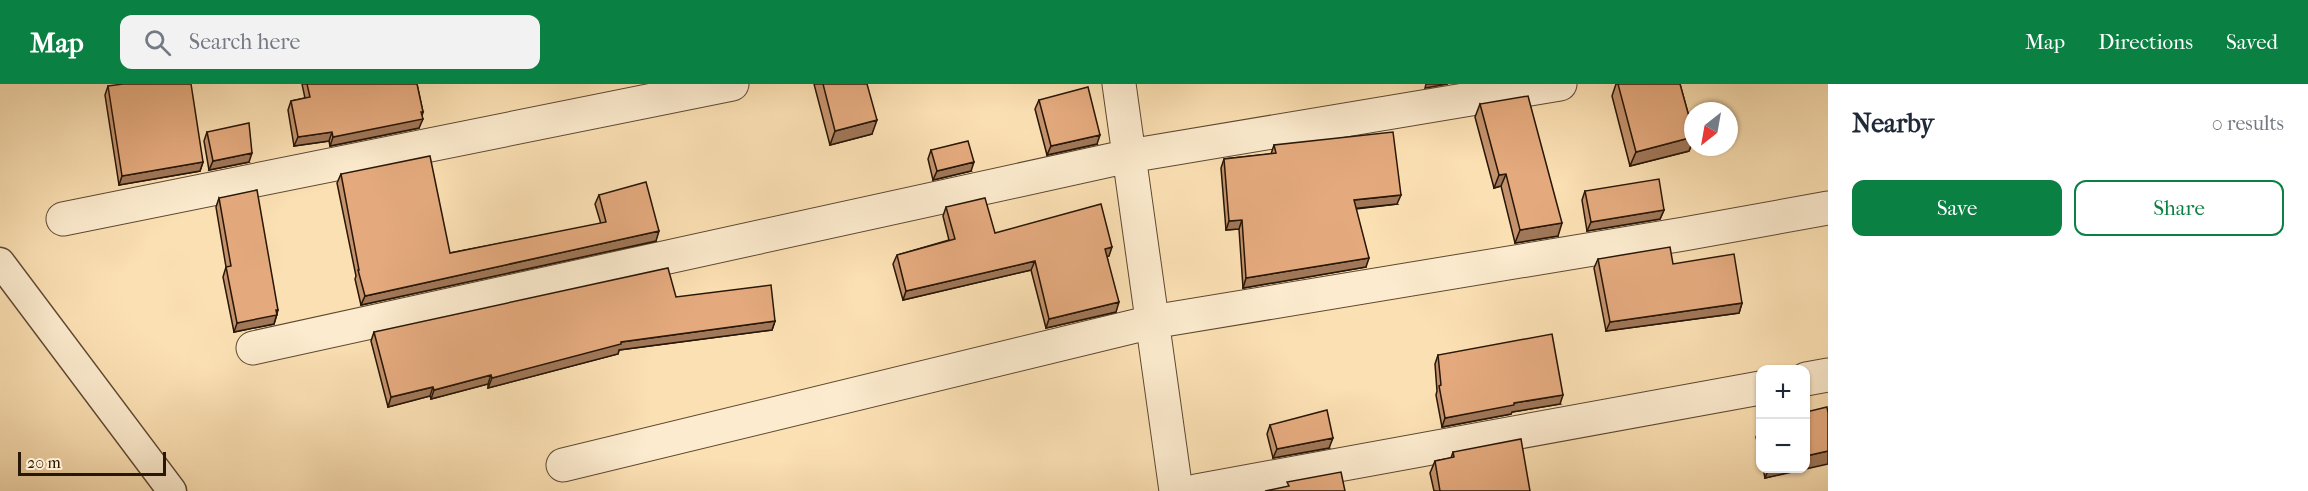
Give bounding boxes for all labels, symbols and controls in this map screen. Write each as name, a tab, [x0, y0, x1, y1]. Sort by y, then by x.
search box	[120, 15, 540, 69]
text: Map	[30, 26, 84, 59]
icon: search	[141, 26, 174, 59]
text: Search here	[189, 29, 300, 55]
text: Map	[2025, 30, 2065, 54]
text: Directions	[2098, 30, 2193, 54]
text: Saved	[2226, 30, 2278, 54]
north arrow	[1684, 102, 1738, 156]
text: Nearby	[1852, 108, 1934, 139]
text: 0 results	[2212, 112, 2284, 135]
button: Save	[1852, 180, 2062, 236]
button: Share	[2074, 180, 2284, 236]
map controls	[1756, 365, 1810, 473]
button: +	[1756, 365, 1810, 419]
button: −	[1756, 419, 1810, 473]
scale bar	[18, 449, 166, 476]
text: 20 m	[27, 453, 61, 472]

